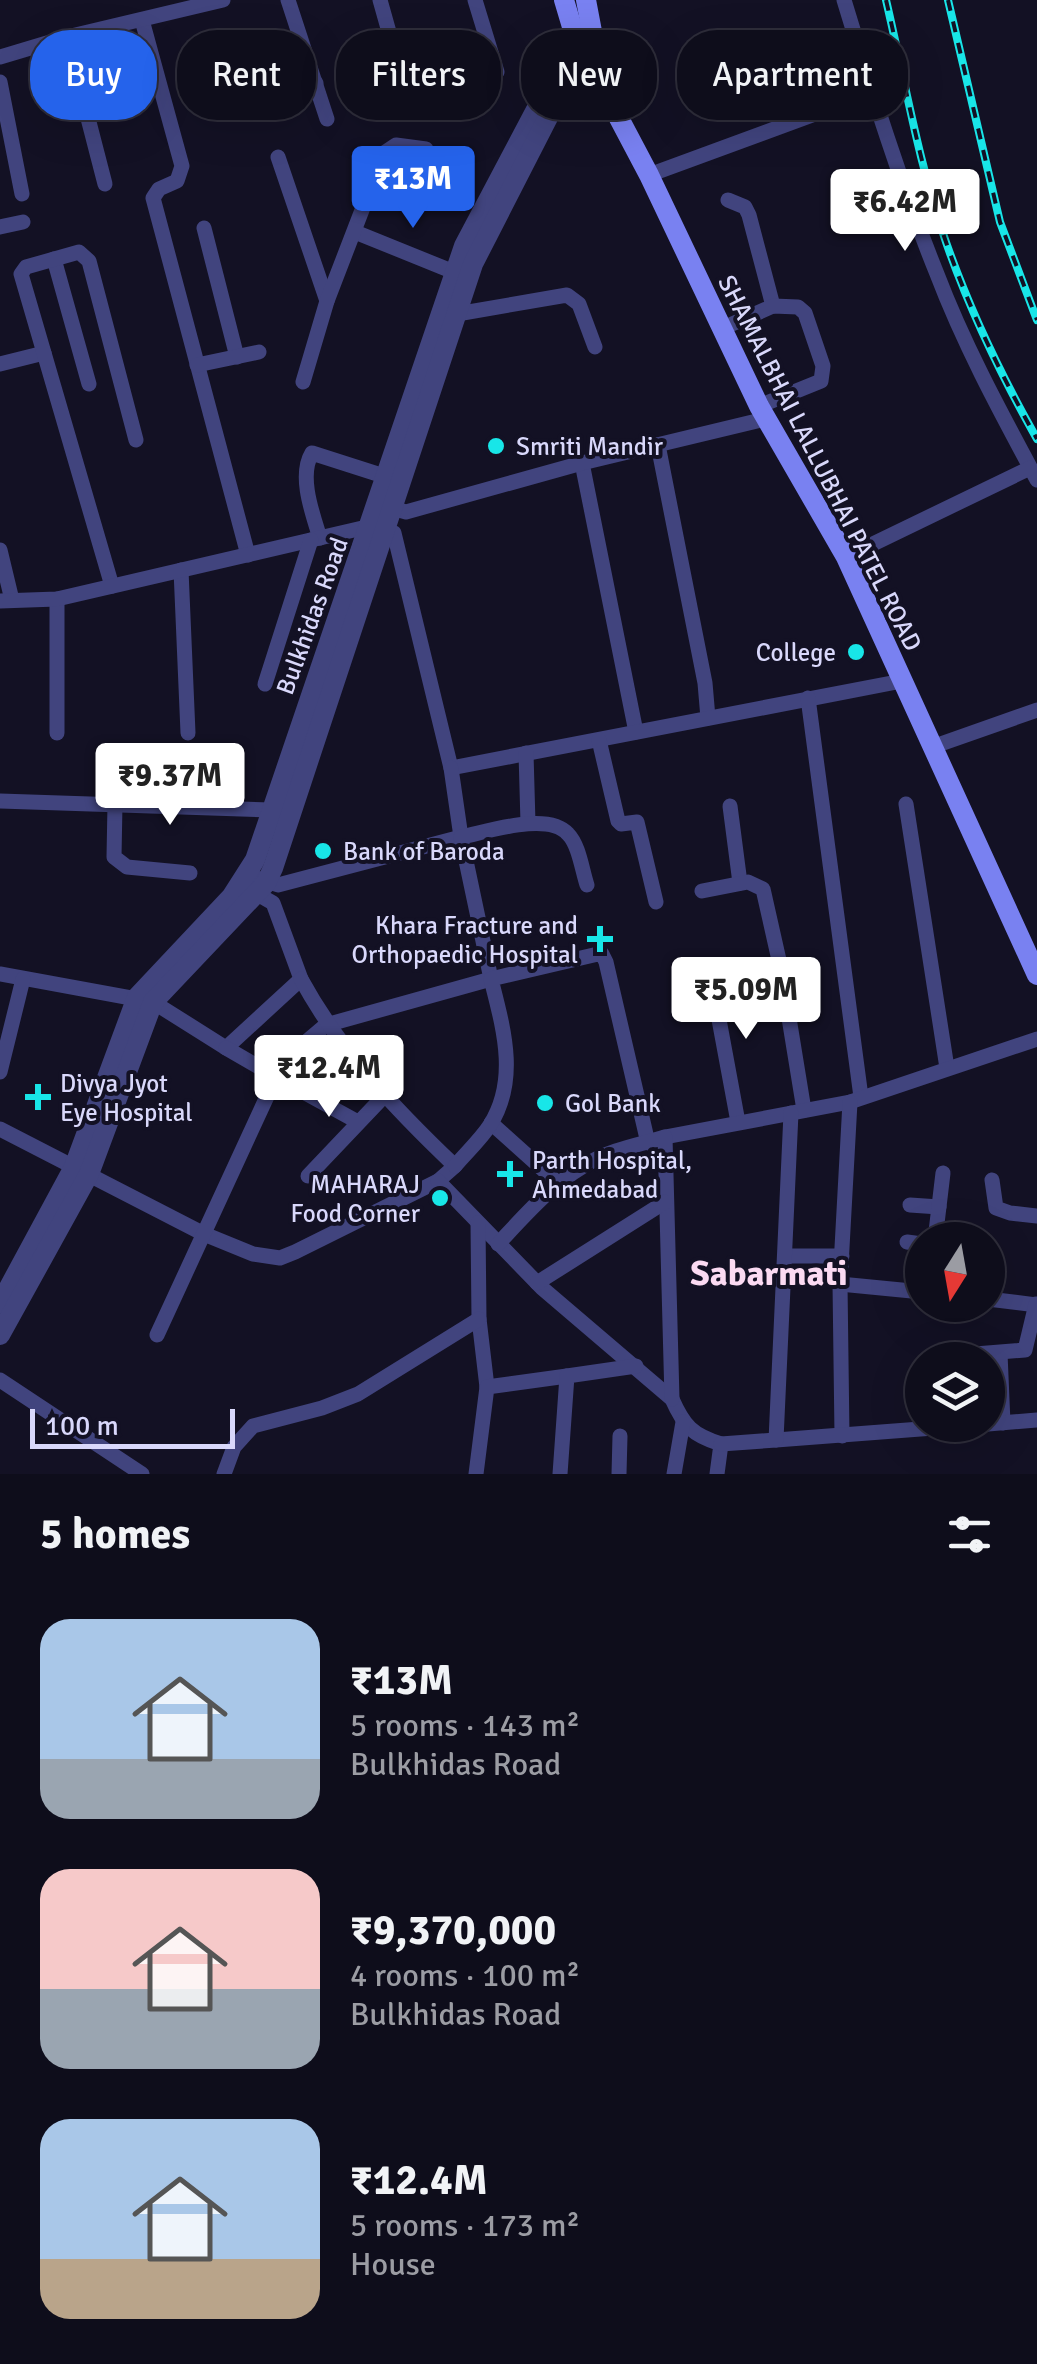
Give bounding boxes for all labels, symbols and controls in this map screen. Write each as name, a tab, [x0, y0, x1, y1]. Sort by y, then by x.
chip: Buy	[30, 30, 157, 120]
chip: Rent	[177, 30, 316, 120]
chip: Filters	[336, 30, 501, 120]
chip: New	[521, 30, 657, 120]
chip: Apartment	[677, 30, 908, 120]
pin: ₹13M	[354, 146, 472, 231]
text: ₹13M	[374, 159, 452, 198]
pin: ₹6.42M	[824, 169, 986, 254]
text: ₹6.42M	[853, 182, 957, 221]
street label: SHAMALBHAI LALLUBHAI PATEL ROAD	[711, 270, 929, 656]
place label: Smriti Mandir	[516, 431, 664, 462]
marker: Smriti Mandir	[485, 435, 507, 457]
street label: Bulkhidas Road	[269, 533, 355, 699]
place label: College	[756, 637, 836, 668]
marker: College	[845, 641, 867, 663]
pin: ₹9.37M	[89, 743, 251, 828]
text: ₹9.37M	[118, 756, 222, 795]
place label: Bank of Baroda	[343, 836, 505, 867]
marker: Bank of Baroda	[312, 840, 334, 862]
place label: Khara Fracture and Orthopaedic Hospital	[351, 910, 578, 970]
marker: Khara Fracture and Orthopaedic Hospital	[587, 926, 613, 952]
pin: ₹5.09M	[665, 957, 827, 1042]
text: ₹5.09M	[694, 970, 798, 1009]
pin: ₹12.4M	[248, 1035, 410, 1120]
text: ₹12.4M	[277, 1048, 381, 1087]
place label: Divya Jyot Eye Hospital	[60, 1068, 193, 1128]
marker: Divya Jyot Eye Hospital	[25, 1084, 51, 1110]
place label: Gol Bank	[565, 1088, 661, 1119]
marker: Gol Bank	[534, 1092, 556, 1114]
place label: Parth Hospital, Ahmedabad	[532, 1145, 692, 1205]
marker: Parth Hospital, Ahmedabad	[497, 1161, 523, 1187]
place label: MAHARAJ Food Corner	[290, 1169, 421, 1229]
marker: MAHARAJ Food Corner	[429, 1187, 451, 1209]
north arrow	[905, 1222, 1005, 1322]
map controls	[905, 1222, 1005, 1442]
district label: Sabarmati	[690, 1252, 848, 1295]
button: layers	[905, 1342, 1005, 1442]
scale bar	[30, 1404, 235, 1448]
text: 100 m	[45, 1409, 119, 1443]
icon: filters	[942, 1507, 997, 1562]
text: 5 homes	[40, 1509, 190, 1560]
text: ₹13M	[350, 1655, 453, 1706]
icon: home	[120, 1659, 240, 1779]
text: 5 rooms · 143 m²	[350, 1706, 580, 1745]
text: Bulkhidas Road	[350, 1745, 561, 1784]
text: ₹9,370,000	[350, 1905, 556, 1956]
icon: home	[120, 1909, 240, 2029]
text: 4 rooms · 100 m²	[350, 1956, 580, 1995]
text: Bulkhidas Road	[350, 1995, 561, 2034]
text: ₹12.4M	[350, 2155, 488, 2206]
icon: home	[120, 2159, 240, 2279]
text: 5 rooms · 173 m²	[350, 2206, 580, 2245]
text: House	[350, 2245, 436, 2284]

